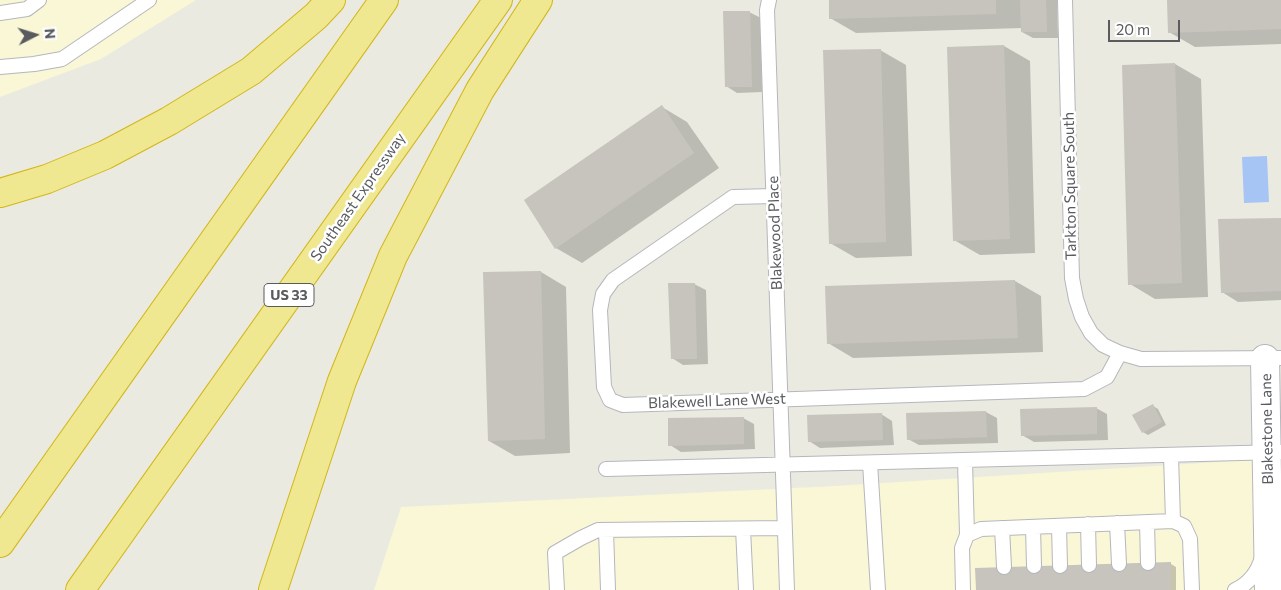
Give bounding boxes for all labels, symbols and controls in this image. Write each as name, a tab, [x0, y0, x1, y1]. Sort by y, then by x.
north arrow	[10, 10, 60, 60]
scale bar	[1111, 10, 1184, 42]
text: 20 m	[1116, 20, 1150, 38]
text: N	[42, 28, 59, 40]
street label: Tarkton Square South	[1060, 112, 1080, 260]
street label: Southeast Expressway	[307, 129, 409, 265]
street label: Blakewood Place	[764, 175, 786, 291]
road number: US 33	[264, 284, 314, 306]
street label: Blakestone Lane	[1257, 373, 1277, 485]
street label: Blakewell Lane West	[648, 390, 786, 412]

